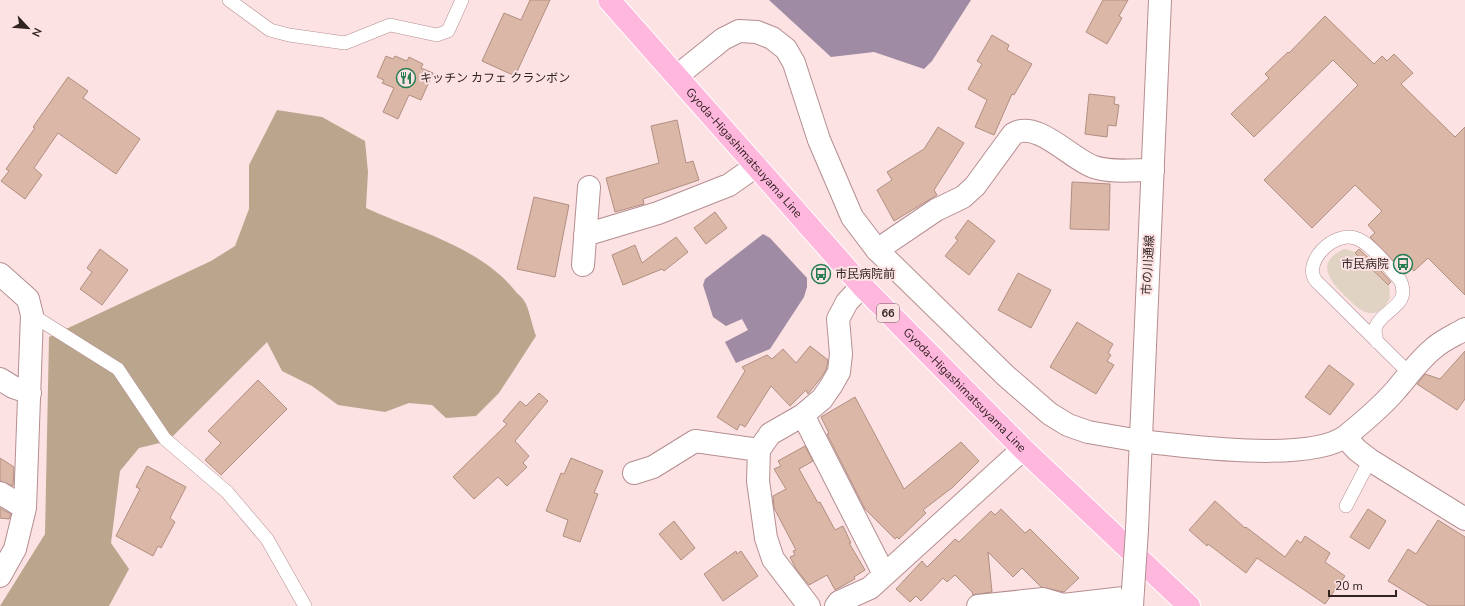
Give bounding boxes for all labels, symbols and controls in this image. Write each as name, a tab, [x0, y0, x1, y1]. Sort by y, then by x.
north arrow	[8, 8, 48, 48]
text: N	[28, 25, 45, 39]
restaurant icon: キッチン カフェ クランボン	[395, 67, 417, 89]
place label: キッチン カフェ クランボン	[420, 70, 570, 86]
street label: Gyoda-Higashimatsuyama Line	[682, 84, 806, 221]
street label: 市の川通線	[1138, 235, 1158, 295]
bus stop icon: 市民病院	[1392, 253, 1414, 275]
place label: 市民病院	[1341, 256, 1389, 272]
bus stop icon: 市民病院前	[810, 263, 832, 285]
place label: 市民病院前	[835, 266, 895, 282]
road number: 66	[877, 304, 899, 322]
street label: Gyoda-Higashimatsuyama Line	[900, 324, 1030, 456]
scale bar	[1329, 572, 1396, 598]
text: 20 m	[1335, 578, 1363, 594]

